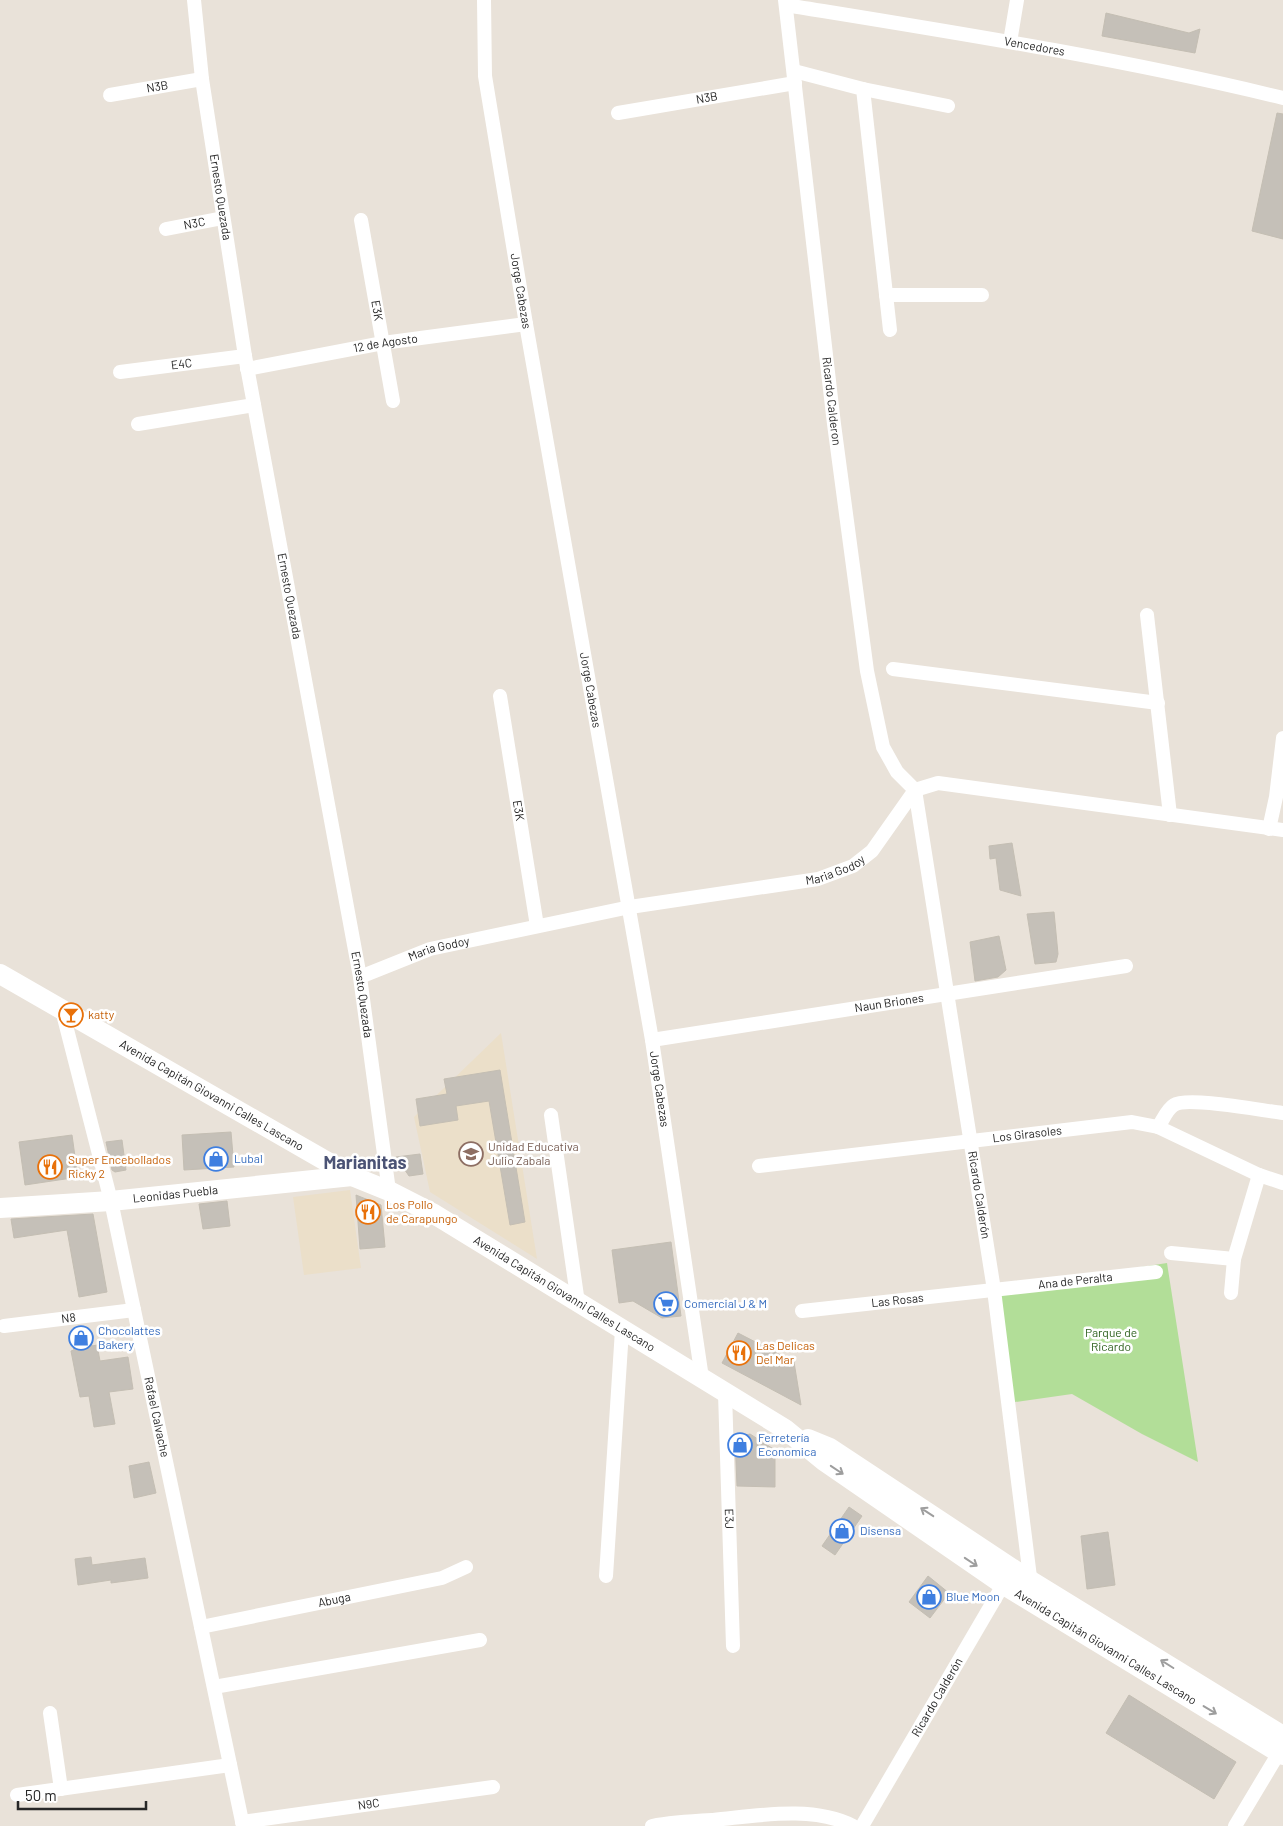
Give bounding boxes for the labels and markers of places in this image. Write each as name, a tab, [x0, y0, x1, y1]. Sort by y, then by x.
bar icon: katty	[58, 1002, 84, 1028]
place label: katty	[88, 1007, 115, 1021]
place label: Unidad Educativa Julio Zabala	[488, 1139, 579, 1167]
school or university icon: Unidad Educativa Julio Zabala	[458, 1141, 484, 1167]
shop icon: Lubal	[203, 1146, 229, 1172]
place label: Lubal	[234, 1151, 263, 1165]
place label: Super Encebollados Ricky 2	[68, 1152, 171, 1180]
restaurant icon: Super Encebollados Ricky 2	[37, 1154, 63, 1180]
place label: Los Pollo de Carapungo	[386, 1197, 458, 1225]
restaurant icon: Los Pollo de Carapungo	[355, 1199, 381, 1225]
supermarket icon: Comercial J & M	[653, 1291, 679, 1317]
place label: Comercial J & M	[684, 1296, 767, 1310]
place label: Chocolattes Bakery	[98, 1323, 161, 1351]
shop icon: Chocolattes Bakery	[68, 1325, 94, 1351]
place label: Las Delicas Del Mar	[756, 1338, 815, 1366]
restaurant icon: Las Delicas Del Mar	[726, 1340, 752, 1366]
place label: Ferretería Economica	[758, 1430, 816, 1458]
shop icon: Ferretería Economica	[727, 1432, 753, 1458]
shop icon: Disensa	[829, 1518, 855, 1544]
place label: Disensa	[860, 1523, 901, 1537]
shop icon: Blue Moon	[916, 1584, 942, 1610]
place label: Blue Moon	[946, 1589, 1000, 1603]

